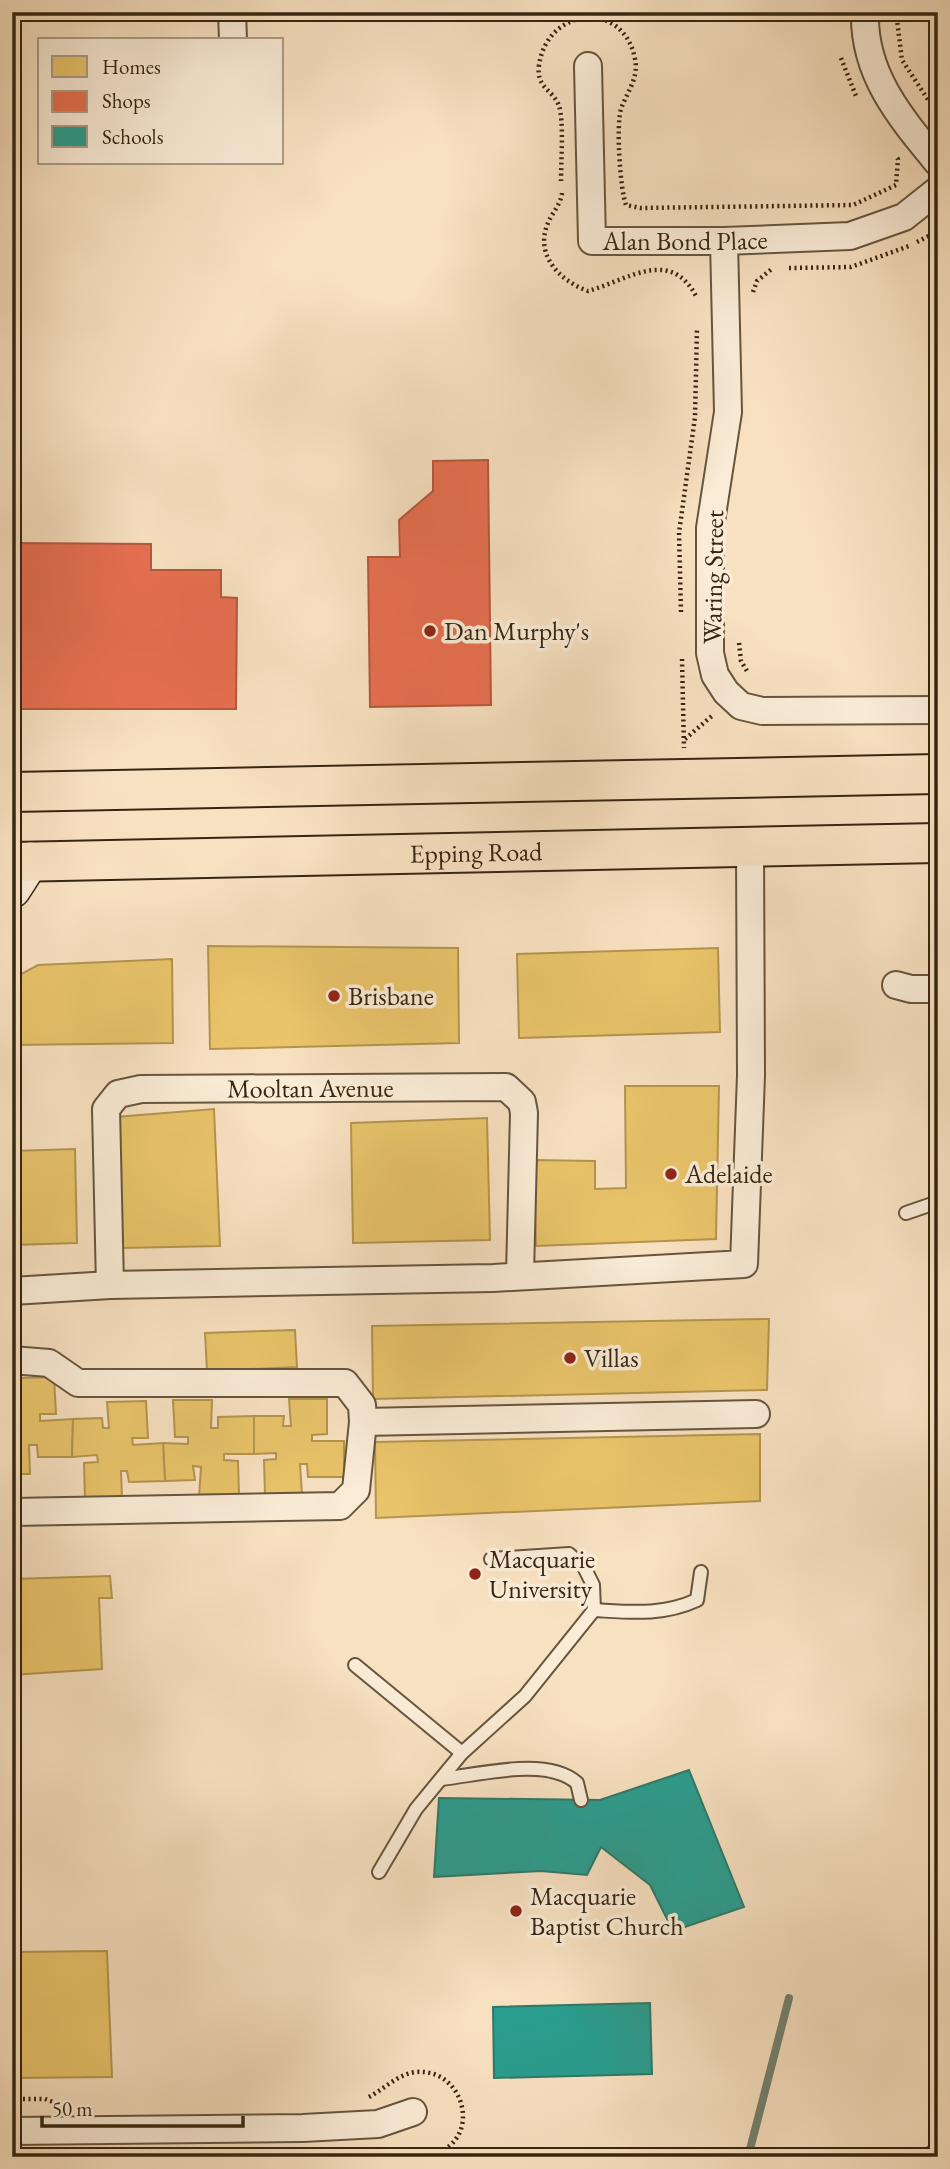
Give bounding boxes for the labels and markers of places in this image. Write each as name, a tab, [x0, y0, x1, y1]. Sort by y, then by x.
place label: Dan Murphy's	[444, 614, 589, 648]
marker: Dan Murphy's	[422, 623, 438, 639]
place label: Brisbane	[348, 979, 434, 1013]
marker: Brisbane	[326, 988, 342, 1004]
place label: Adelaide	[684, 1157, 773, 1191]
marker: Adelaide	[663, 1166, 679, 1182]
place label: Villas	[584, 1341, 639, 1375]
marker: Villas	[562, 1350, 578, 1366]
place label: Macquarie University	[489, 1542, 595, 1606]
marker: Macquarie University	[467, 1566, 483, 1582]
place label: Macquarie Baptist Church	[530, 1879, 684, 1943]
marker: Macquarie Baptist Church	[508, 1903, 524, 1919]

